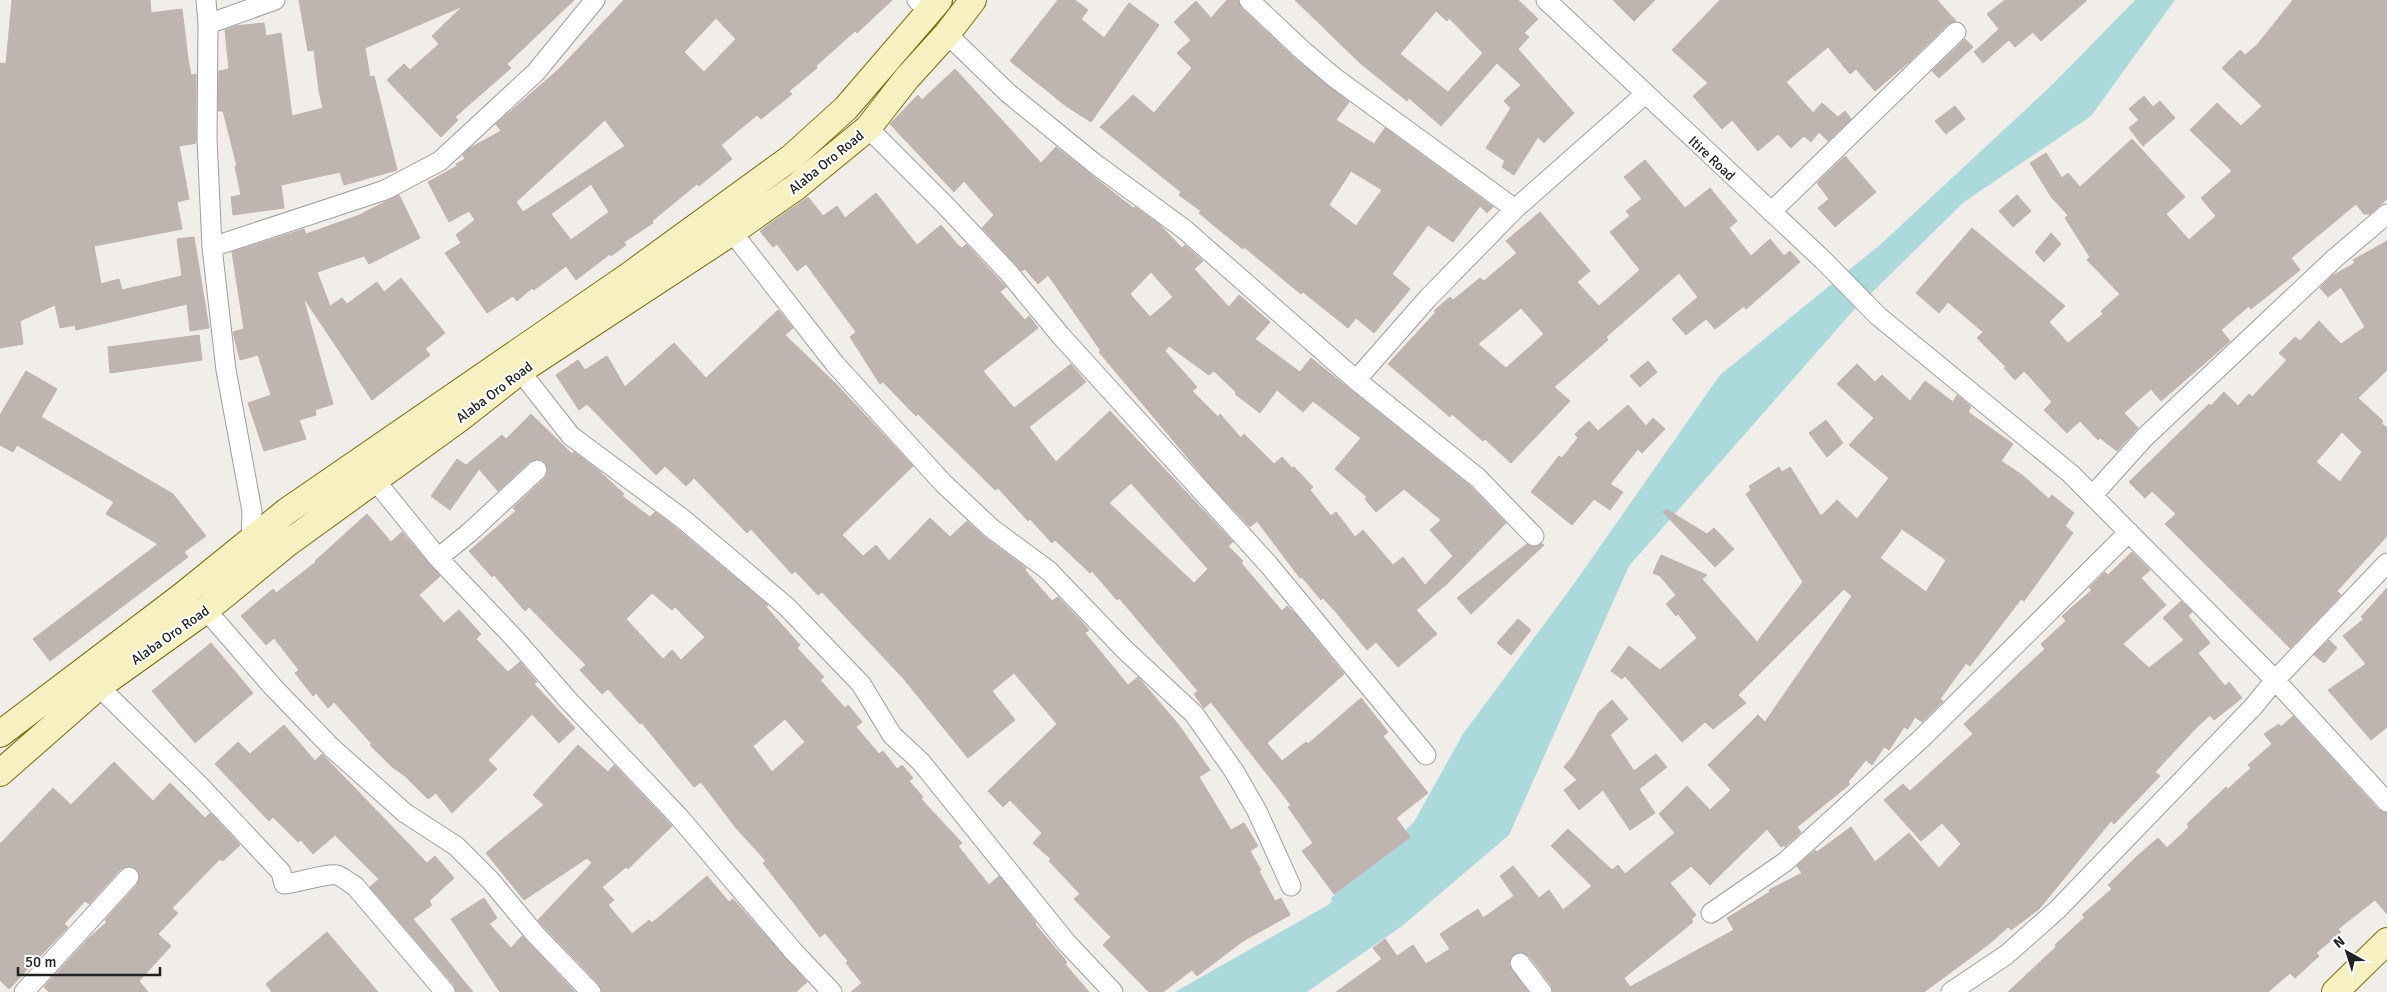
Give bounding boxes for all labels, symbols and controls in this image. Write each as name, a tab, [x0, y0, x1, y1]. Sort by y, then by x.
street label: Alaba Oro Road	[785, 127, 867, 198]
street label: Itire Road	[1685, 132, 1739, 184]
street label: Alaba Oro Road	[453, 358, 536, 427]
street label: Alaba Oro Road	[128, 602, 213, 669]
north arrow	[2322, 927, 2372, 977]
text: N	[2330, 933, 2348, 952]
scale bar	[18, 944, 160, 976]
text: 50 m	[25, 953, 56, 971]

